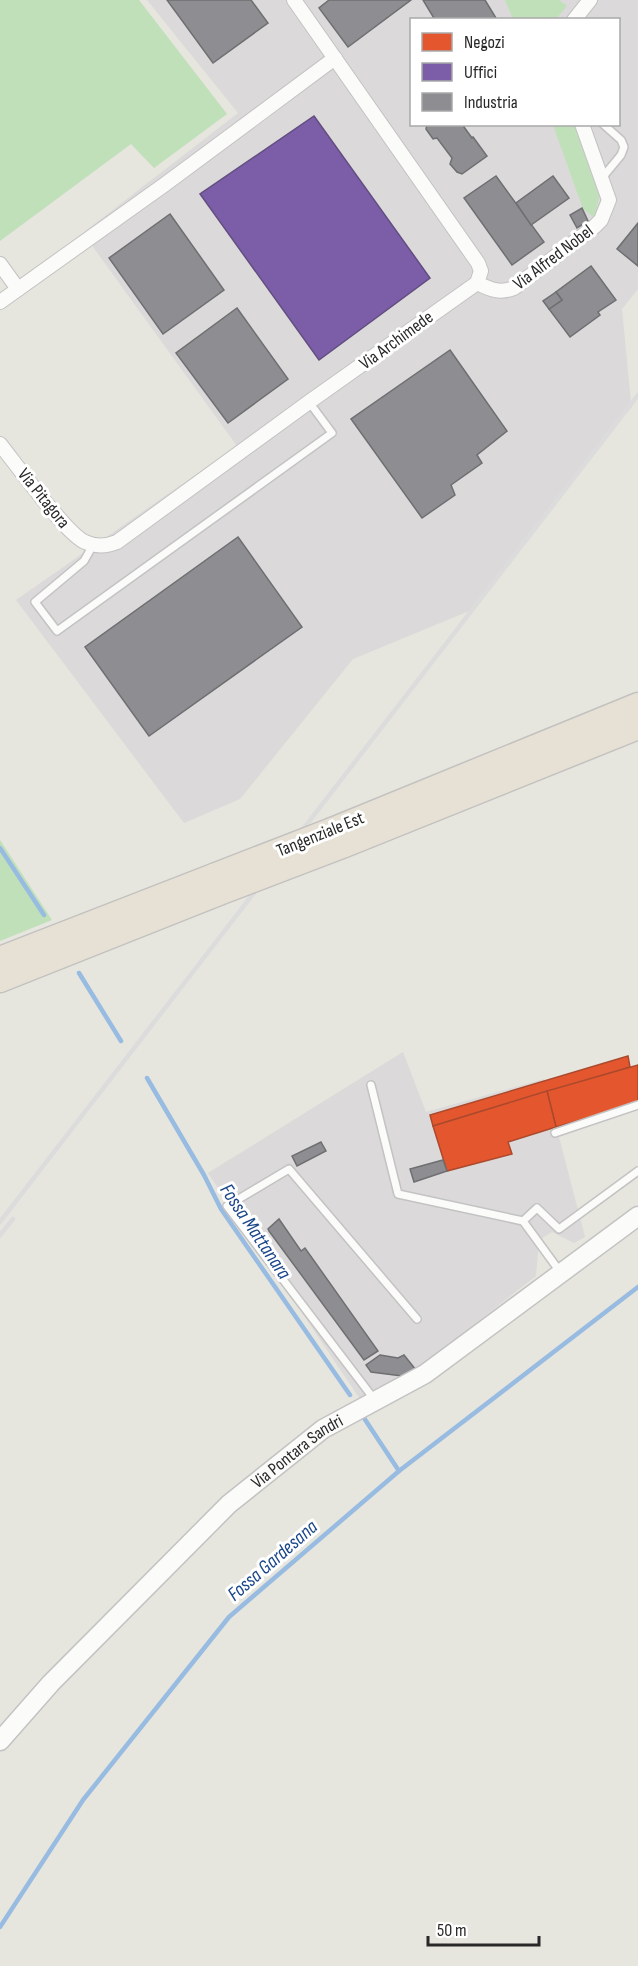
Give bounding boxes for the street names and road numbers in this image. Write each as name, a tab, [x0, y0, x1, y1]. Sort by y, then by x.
street label: Via Alfred Nobel	[509, 220, 598, 294]
street label: Via Archimede	[355, 307, 437, 374]
street label: Via Pitagora	[13, 464, 74, 533]
street label: Tangenziale Est	[273, 807, 367, 861]
street label: Via Pontara Sandri	[247, 1410, 347, 1493]

